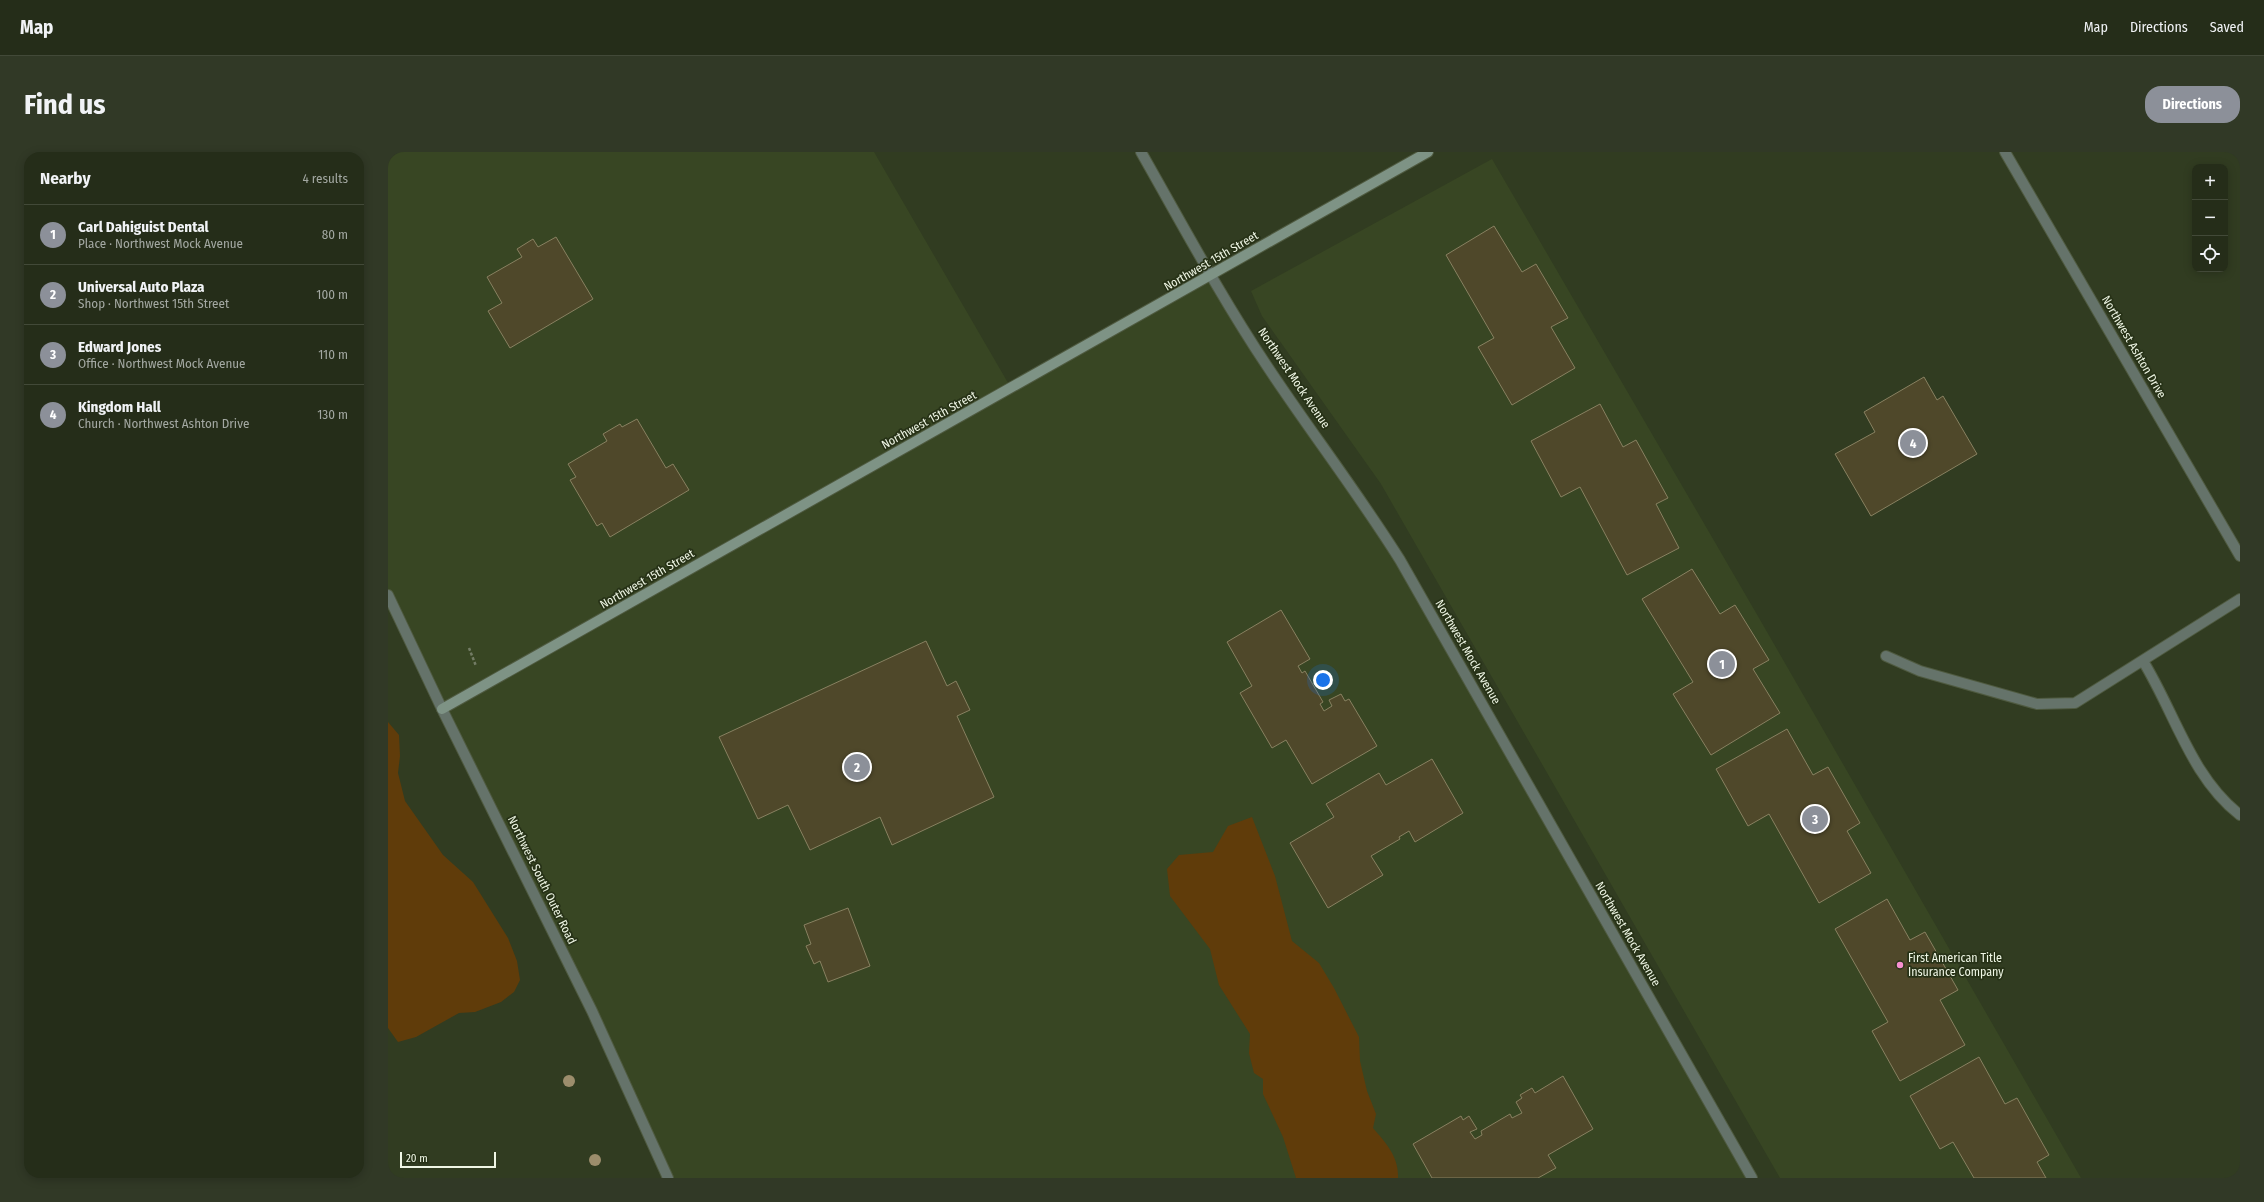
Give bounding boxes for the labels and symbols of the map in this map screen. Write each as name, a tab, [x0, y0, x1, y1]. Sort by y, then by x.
street label: Northwest 15th Street	[1161, 228, 1261, 294]
street label: Northwest Ashton Drive	[2099, 293, 2169, 401]
street label: Northwest Mock Avenue	[1255, 325, 1333, 431]
street label: Northwest 15th Street	[879, 388, 979, 452]
pin: 4	[1900, 428, 1926, 458]
street label: Northwest 15th Street	[597, 546, 697, 612]
street label: Northwest Mock Avenue	[1432, 597, 1504, 707]
pin: 1	[1709, 649, 1735, 679]
your location	[1313, 670, 1333, 690]
pin: 2	[844, 752, 870, 782]
pin: 3	[1802, 804, 1828, 834]
street label: Northwest South Outer Road	[505, 814, 579, 946]
street label: Northwest Mock Avenue	[1592, 879, 1664, 989]
place label: First American Title Insurance Company	[1908, 951, 2004, 979]
marker: First American Title Insurance Company	[1895, 960, 1905, 970]
scale bar	[400, 1150, 496, 1169]

